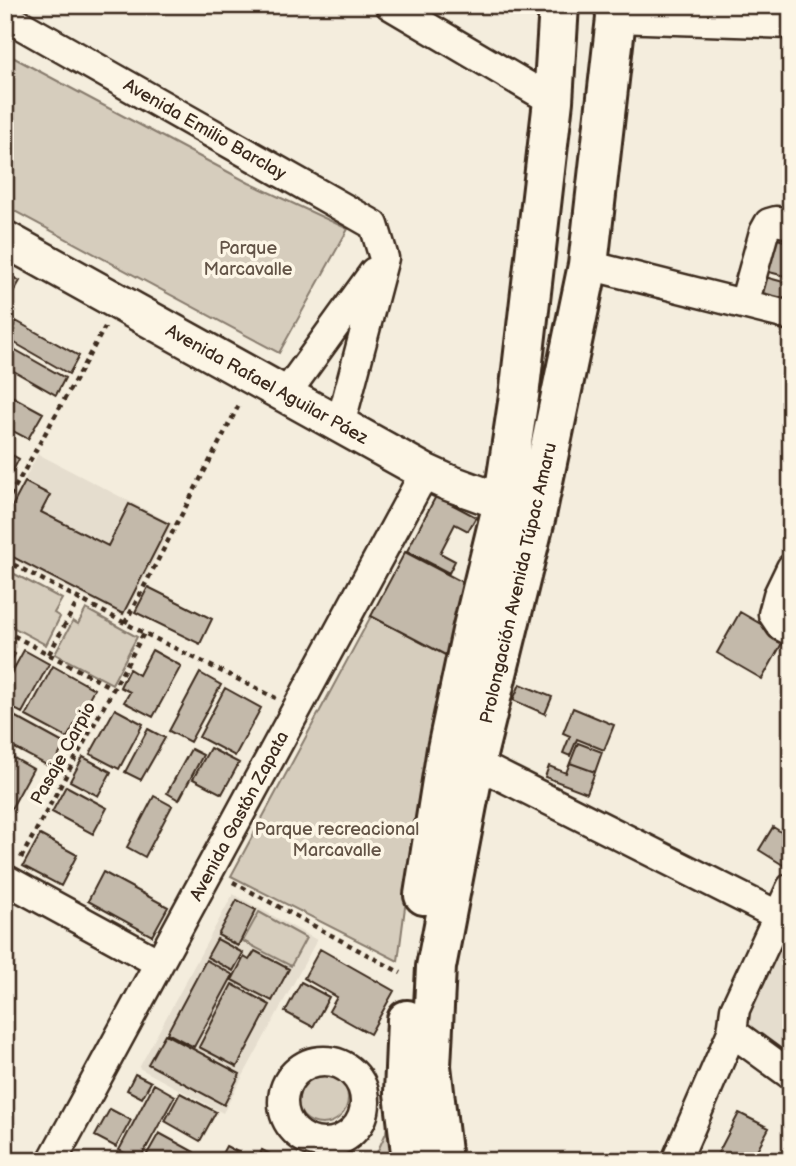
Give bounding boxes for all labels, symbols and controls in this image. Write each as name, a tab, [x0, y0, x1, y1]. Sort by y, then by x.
street label: Avenida Emilio Barclay	[120, 74, 290, 185]
park label: Parque Marcavalle	[204, 238, 293, 280]
street label: Avenida Rafael Aguilar Páez	[162, 320, 372, 449]
street label: Prolongación Avenida Túpac Amaru	[476, 441, 561, 726]
street label: Pasaje Carpio	[27, 698, 100, 808]
street label: Avenida Gastón Zapata	[186, 728, 293, 905]
park label: Parque recreacional Marcavalle	[255, 819, 419, 861]

